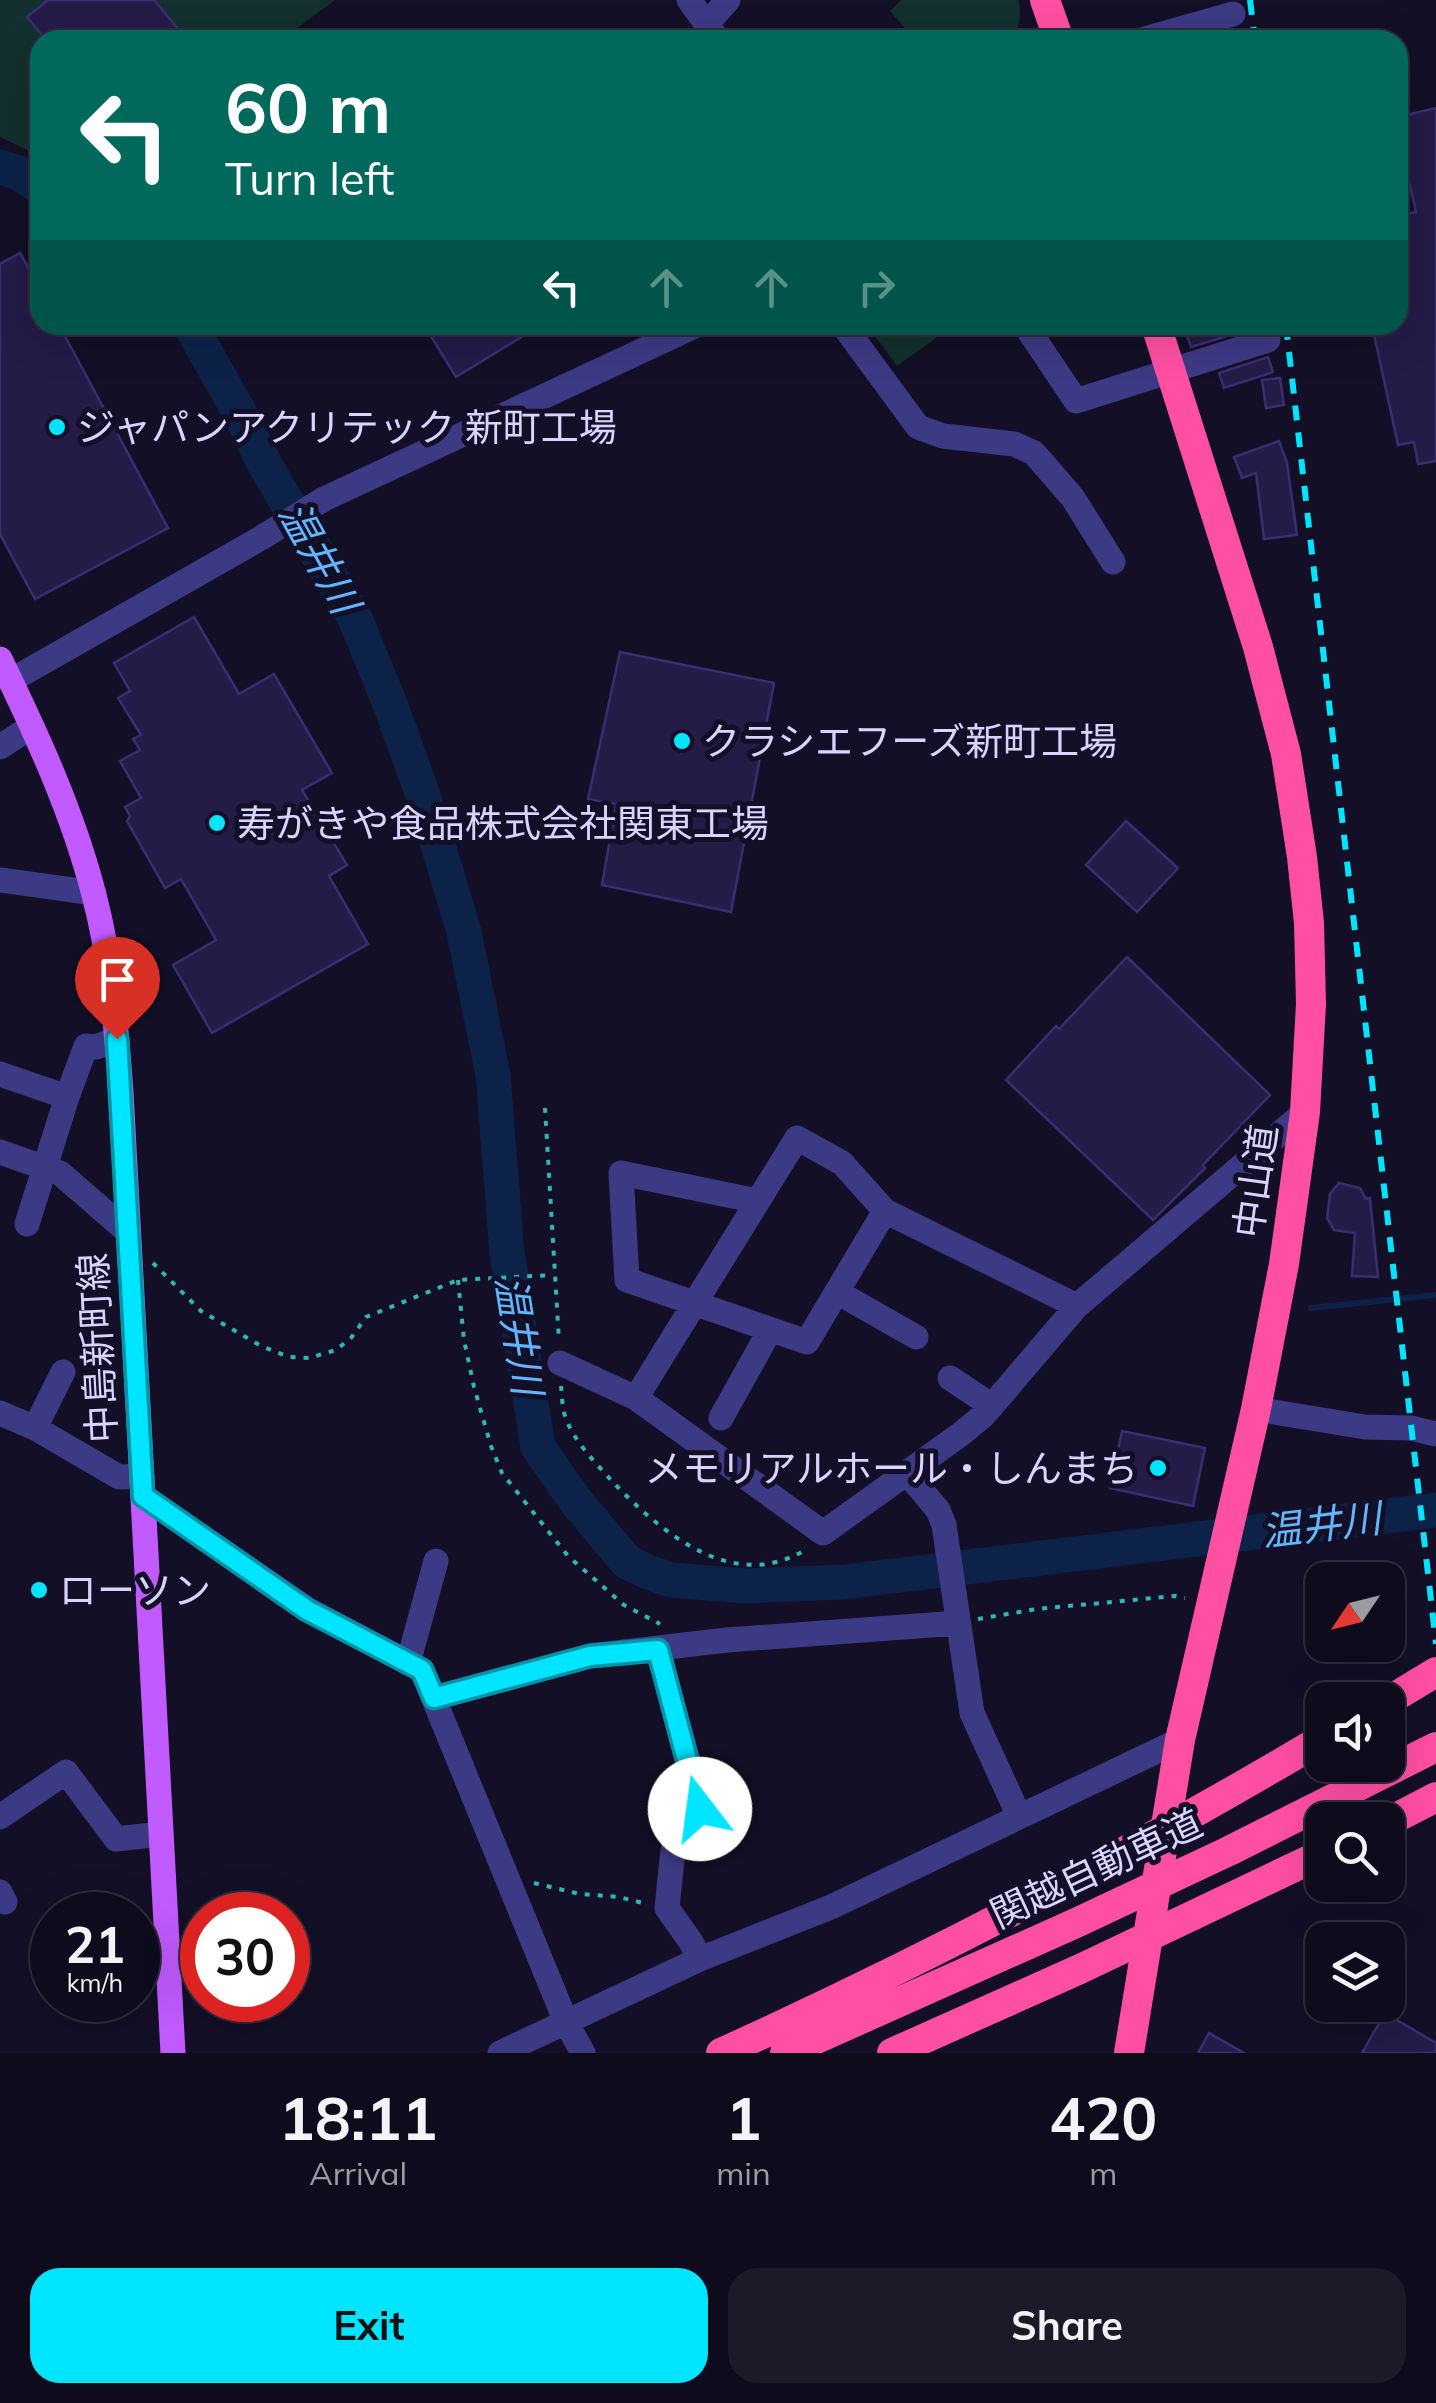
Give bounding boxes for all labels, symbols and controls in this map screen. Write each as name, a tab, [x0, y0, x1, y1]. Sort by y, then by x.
text: 60 m	[225, 63, 391, 151]
icon: left	[60, 70, 190, 200]
text: Turn left	[225, 150, 394, 206]
icon: left	[534, 260, 589, 315]
icon: ahead	[639, 260, 694, 315]
icon: ahead	[744, 260, 799, 315]
icon: right	[849, 260, 904, 315]
place label: ジャパンアクリテック 新町工場	[77, 403, 617, 451]
marker: ジャパンアクリテック 新町工場	[46, 416, 68, 438]
water label: 温井川	[269, 492, 373, 625]
place label: クラシエフーズ新町工場	[702, 717, 1117, 765]
marker: クラシエフーズ新町工場	[671, 730, 693, 752]
place label: 寿がきや食品株式会社関東工場	[237, 799, 769, 847]
marker: 寿がきや食品株式会社関東工場	[206, 812, 228, 834]
pin	[75, 937, 160, 1040]
icon: arrive	[90, 952, 145, 1007]
street label: 中山道	[1223, 1121, 1287, 1241]
street label: 中島新町線	[68, 1252, 126, 1444]
water label: 温井川	[486, 1272, 555, 1402]
place label: メモリアルホール・しんまち	[644, 1444, 1138, 1492]
marker: メモリアルホール・しんまち	[1147, 1457, 1169, 1479]
water label: 温井川	[1258, 1491, 1388, 1556]
north arrow	[1305, 1562, 1405, 1662]
map controls	[1305, 1562, 1405, 2022]
place label: ローソン	[59, 1566, 211, 1614]
marker: ローソン	[28, 1579, 50, 1601]
button: sound	[1305, 1682, 1405, 1782]
position arrow	[648, 1757, 752, 1861]
street label: 関越自動車道	[983, 1798, 1209, 1938]
button: search	[1305, 1802, 1405, 1902]
speed limit sign: 30	[180, 1892, 310, 2022]
text: 21	[65, 1913, 125, 1976]
button: layers	[1305, 1922, 1405, 2022]
text: km/h	[67, 1967, 123, 1998]
text: 18:11	[279, 2080, 438, 2155]
text: 1	[725, 2080, 761, 2155]
text: 420	[1049, 2080, 1157, 2155]
text: Arrival	[309, 2153, 407, 2193]
text: min	[716, 2153, 771, 2193]
text: m	[1089, 2153, 1117, 2193]
button: Exit	[30, 2268, 708, 2383]
button: Share	[728, 2268, 1406, 2383]

